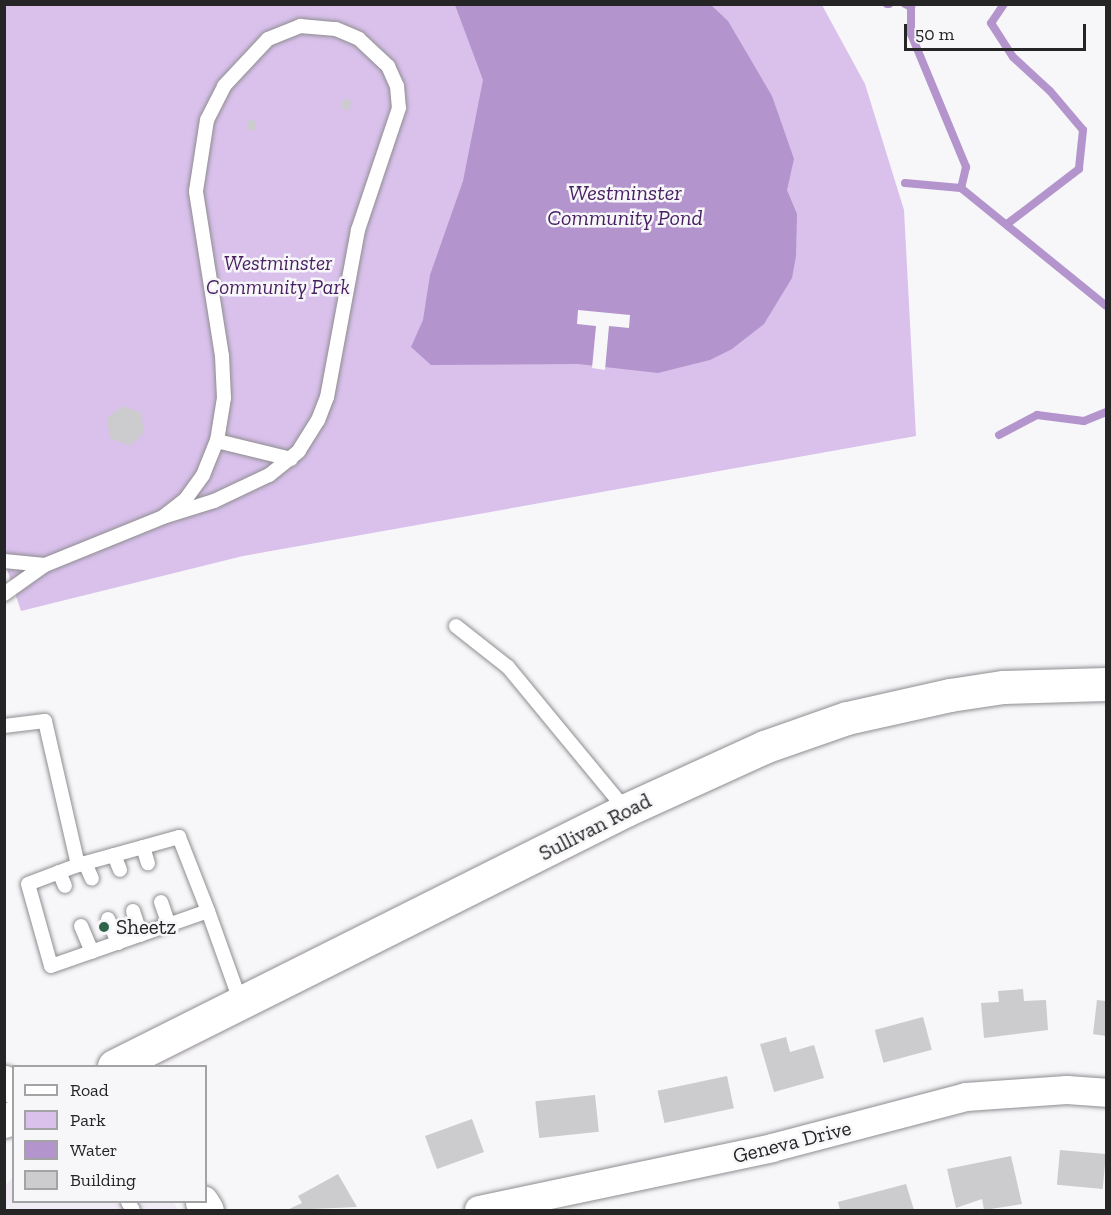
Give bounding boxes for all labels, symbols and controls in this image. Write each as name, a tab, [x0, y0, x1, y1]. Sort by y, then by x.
scale bar	[907, 12, 1088, 50]
text: 50 m	[915, 23, 954, 45]
water label: Westminster Community Pond	[547, 179, 703, 230]
park label: Westminster Community Park	[206, 250, 350, 300]
street label: Sullivan Road	[535, 788, 655, 866]
place label: Sheetz	[116, 914, 176, 940]
marker: Sheetz	[97, 920, 111, 934]
legend	[12, 1065, 207, 1203]
text: Road	[70, 1079, 109, 1101]
text: Park	[70, 1109, 106, 1131]
street label: Geneva Drive	[730, 1115, 854, 1169]
text: Water	[70, 1139, 117, 1161]
text: Building	[70, 1169, 136, 1191]

